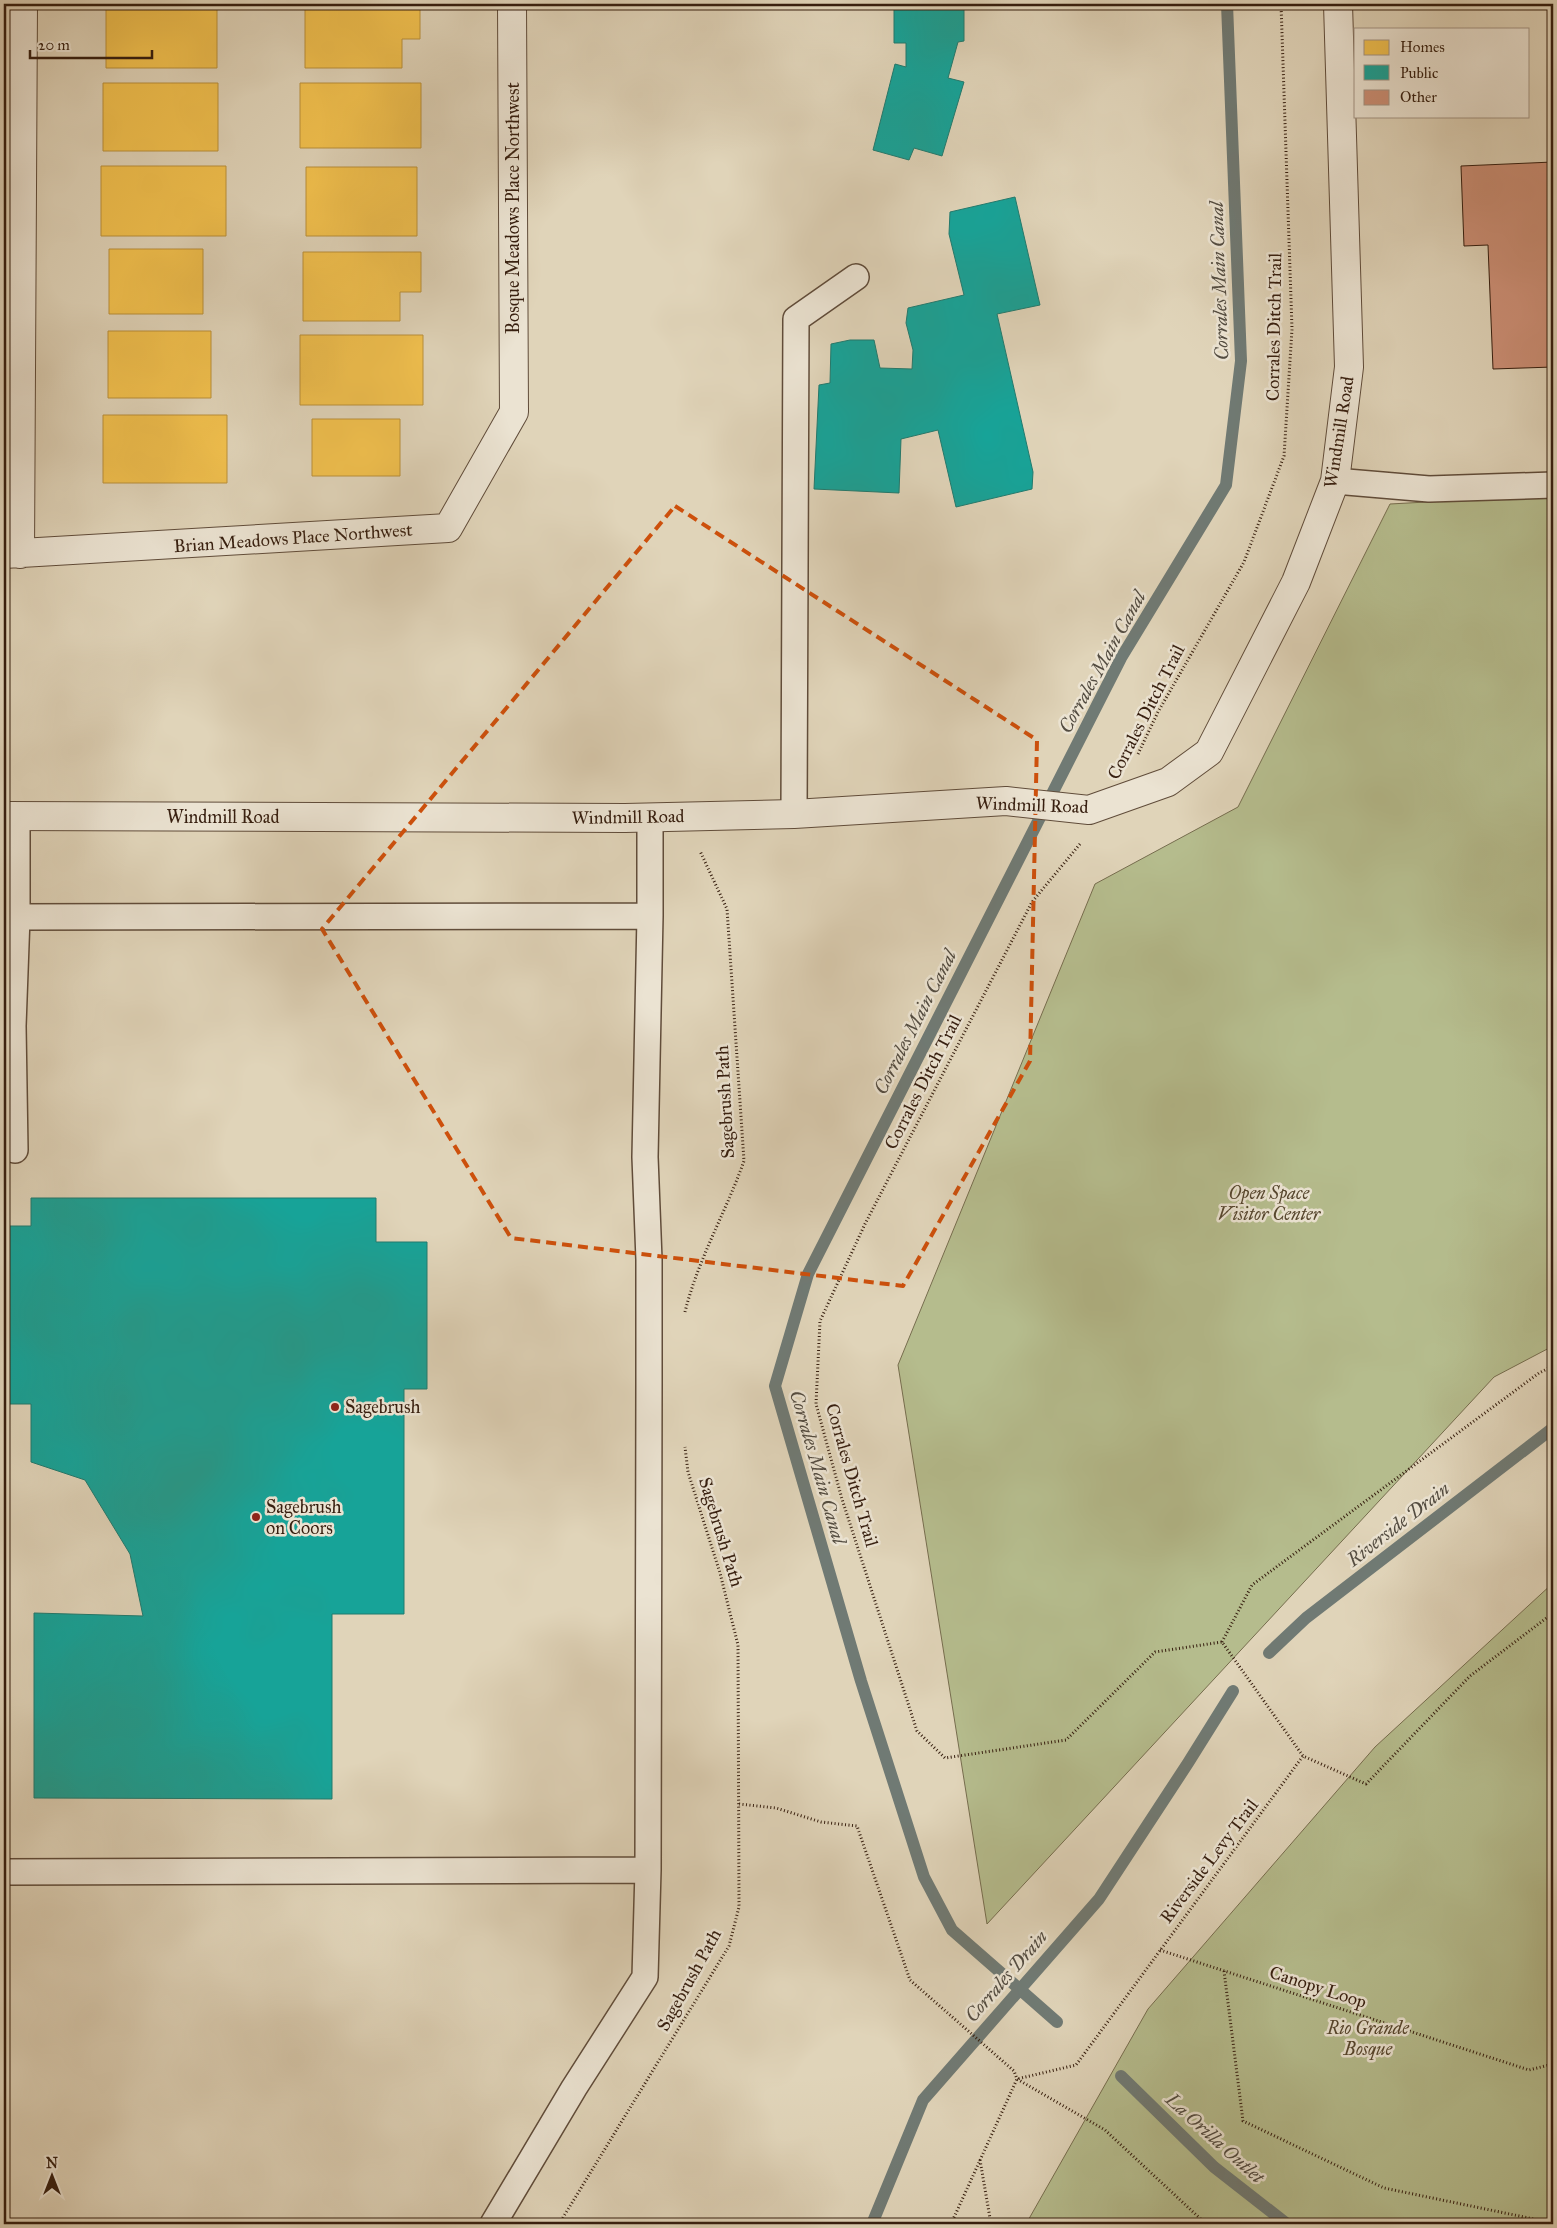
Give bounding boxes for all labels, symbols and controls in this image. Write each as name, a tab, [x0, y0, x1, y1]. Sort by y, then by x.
scale bar	[30, 28, 152, 60]
legend	[1354, 28, 1530, 118]
text: 20 m	[38, 36, 70, 54]
text: Homes	[1400, 38, 1445, 56]
text: Public	[1400, 64, 1438, 82]
street label: Bosque Meadows Place Northwest	[502, 81, 525, 334]
text: Other	[1400, 88, 1437, 106]
water label: Corrales Main Canal	[1205, 199, 1233, 361]
street label: Corrales Ditch Trail	[1262, 253, 1286, 401]
street label: Windmill Road	[1319, 375, 1359, 489]
street label: Brian Meadows Place Northwest	[173, 519, 414, 557]
water label: Corrales Main Canal	[1053, 585, 1151, 737]
street label: Corrales Ditch Trail	[1103, 641, 1190, 783]
street label: Windmill Road	[975, 792, 1089, 818]
street label: Windmill Road	[571, 805, 685, 829]
street label: Windmill Road	[167, 806, 279, 828]
water label: Corrales Main Canal	[869, 944, 962, 1098]
street label: Corrales Ditch Trail	[880, 1011, 967, 1153]
street label: Sagebrush Path	[711, 1045, 740, 1159]
park label: Open Space Visitor Center	[1218, 1182, 1322, 1225]
water label: Corrales Main Canal	[785, 1388, 851, 1548]
place label: Sagebrush	[345, 1396, 421, 1419]
marker: Sagebrush	[329, 1401, 341, 1413]
street label: Corrales Ditch Trail	[821, 1401, 883, 1549]
street label: Sagebrush Path	[693, 1475, 748, 1590]
water label: Riverside Drain	[1341, 1477, 1454, 1572]
place label: Sagebrush on Coors	[266, 1496, 342, 1539]
marker: Sagebrush on Coors	[250, 1511, 262, 1523]
street label: Riverside Levy Trail	[1155, 1794, 1263, 1927]
street label: Sagebrush Path	[652, 1925, 727, 2035]
water label: Corrales Drain	[960, 1925, 1052, 2027]
street label: Canopy Loop	[1267, 1961, 1369, 2013]
park label: Rio Grande Bosque	[1326, 2017, 1410, 2060]
water label: La Orilla Outlet	[1160, 2087, 1270, 2189]
north arrow	[28, 2150, 78, 2200]
text: N	[46, 2155, 58, 2172]

